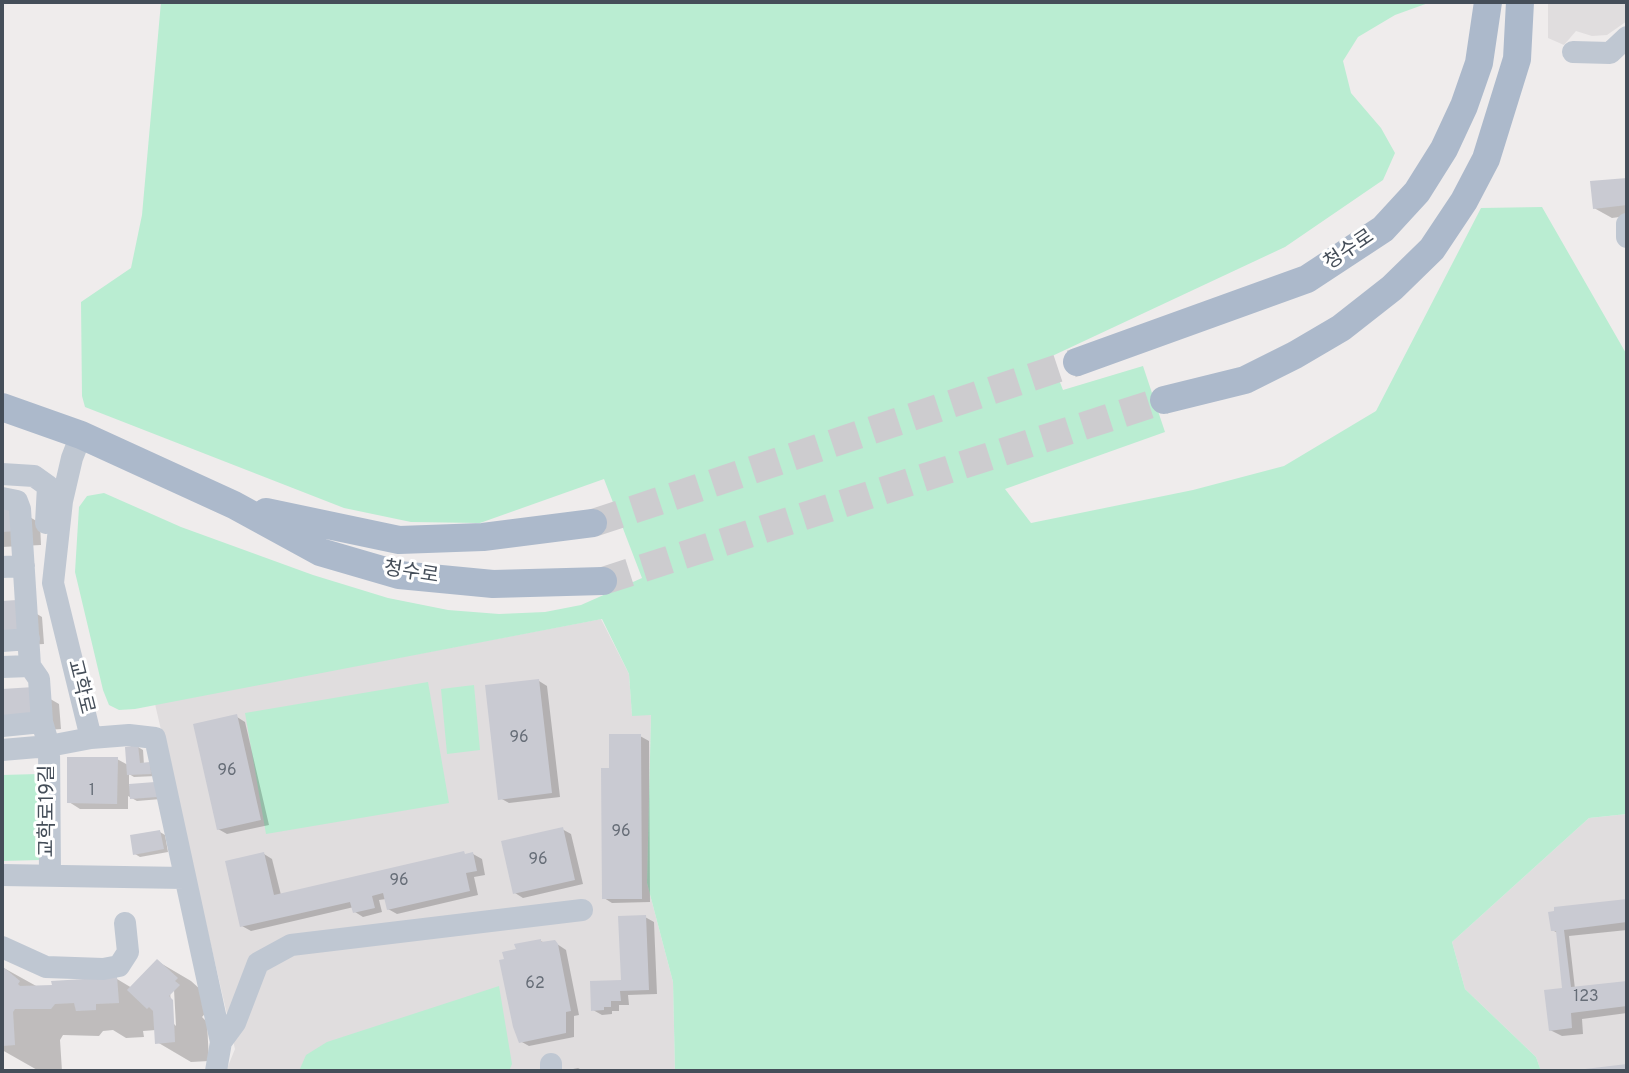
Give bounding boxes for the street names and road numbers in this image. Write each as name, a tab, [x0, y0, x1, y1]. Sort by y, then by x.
street label: 청수로	[1320, 226, 1380, 276]
street label: 청수로	[382, 558, 440, 590]
street label: 교학로	[61, 657, 97, 717]
street label: 교학로19길	[37, 765, 61, 857]

